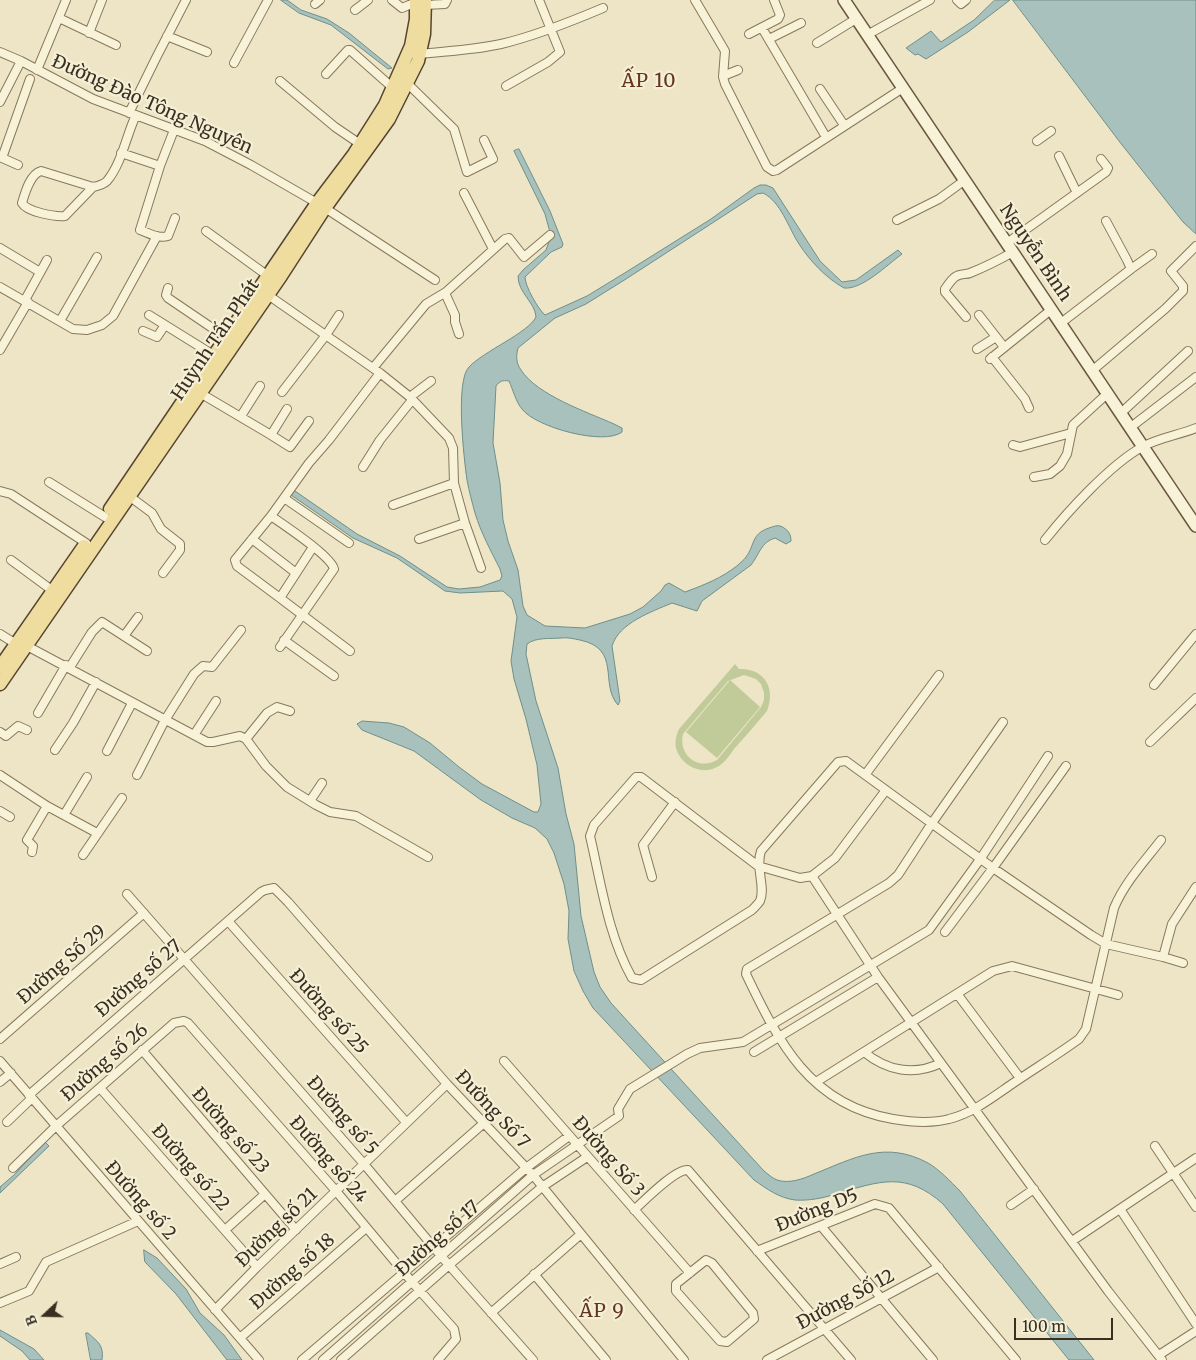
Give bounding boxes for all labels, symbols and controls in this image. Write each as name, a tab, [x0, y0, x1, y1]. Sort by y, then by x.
street label: Đường Đào Tông Nguyên	[48, 51, 256, 159]
district label: ẤP 10	[621, 71, 677, 93]
street label: Nguyễn Bình	[994, 200, 1076, 306]
street label: Huỳnh Tấn Phát	[167, 275, 265, 405]
street label: Đường Số 29	[14, 921, 110, 1009]
street label: Đường số 27	[92, 936, 186, 1022]
street label: Đường số 25	[284, 965, 372, 1059]
street label: Đường số 26	[57, 1020, 153, 1106]
street label: Đường Số 7	[450, 1067, 534, 1153]
street label: Đường số 5	[302, 1072, 382, 1160]
street label: Đường số 23	[187, 1084, 273, 1178]
street label: Đường số 24	[285, 1112, 371, 1208]
street label: Đường Số 3	[567, 1113, 649, 1201]
street label: Đường số 22	[147, 1120, 233, 1216]
street label: Đường số 2	[100, 1157, 180, 1245]
street label: Đường số 21	[232, 1184, 322, 1272]
street label: Đường D5	[773, 1185, 861, 1237]
street label: Đường số 17	[392, 1197, 484, 1281]
street label: Đường số 18	[246, 1230, 340, 1314]
street label: Đường Số 12	[794, 1265, 898, 1335]
north arrow	[20, 1290, 70, 1340]
district label: ẤP 9	[579, 1301, 625, 1323]
scale bar	[1016, 1308, 1115, 1340]
text: B	[21, 1313, 41, 1328]
text: 100 m	[1022, 1317, 1066, 1336]

